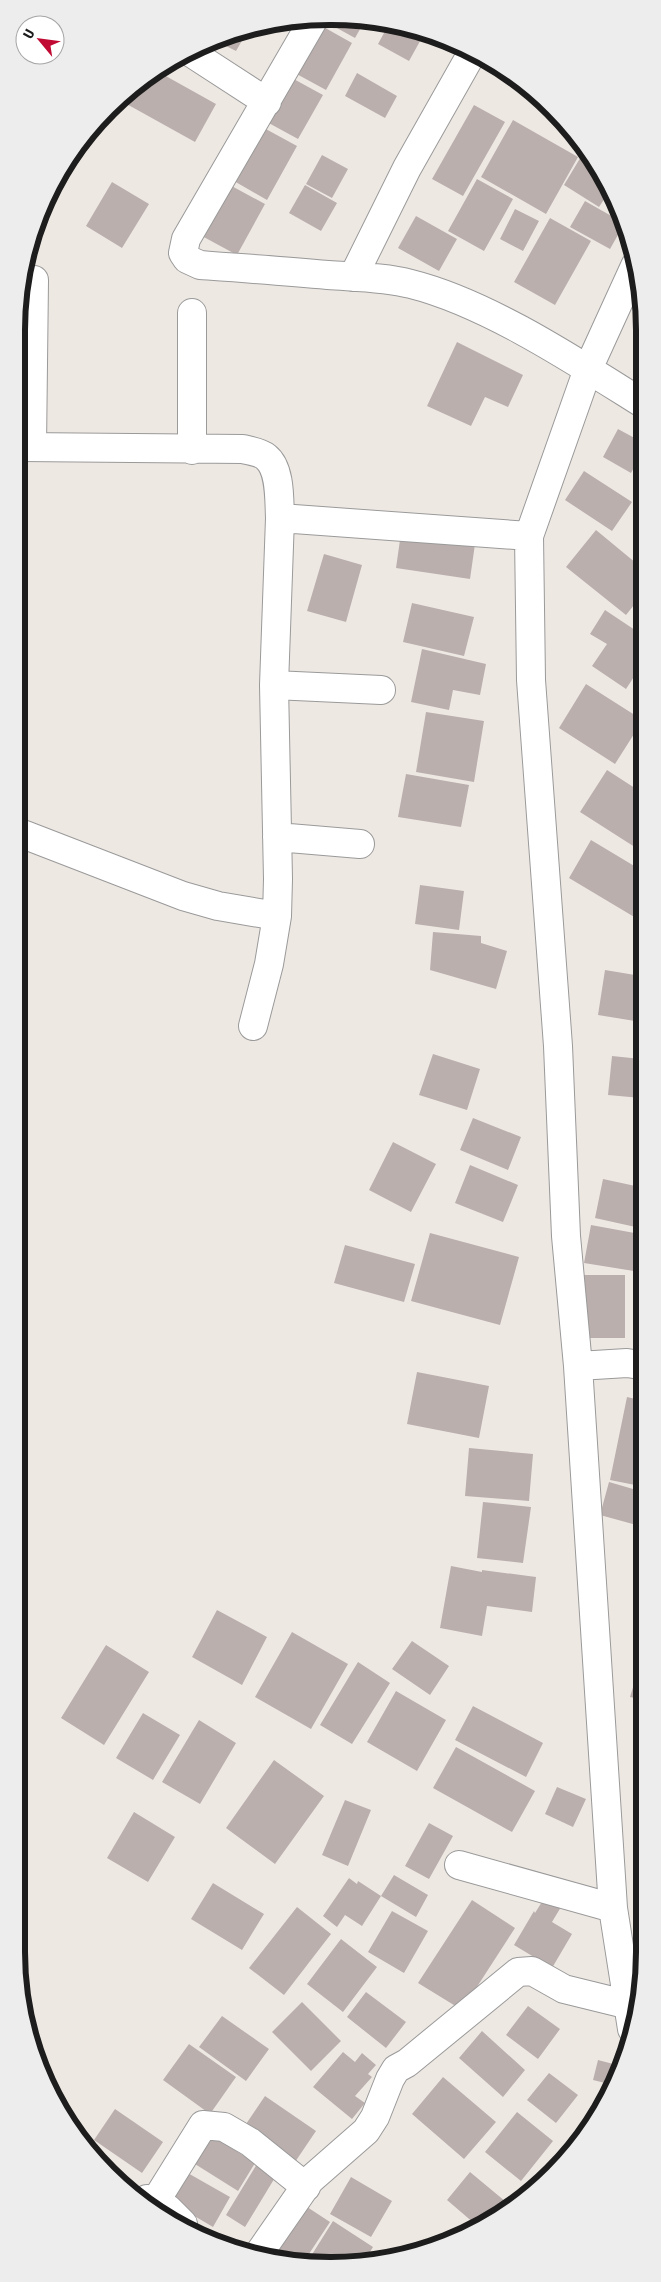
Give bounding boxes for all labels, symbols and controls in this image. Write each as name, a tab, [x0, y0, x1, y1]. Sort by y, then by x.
north arrow	[15, 15, 65, 65]
text: U	[20, 26, 38, 42]

